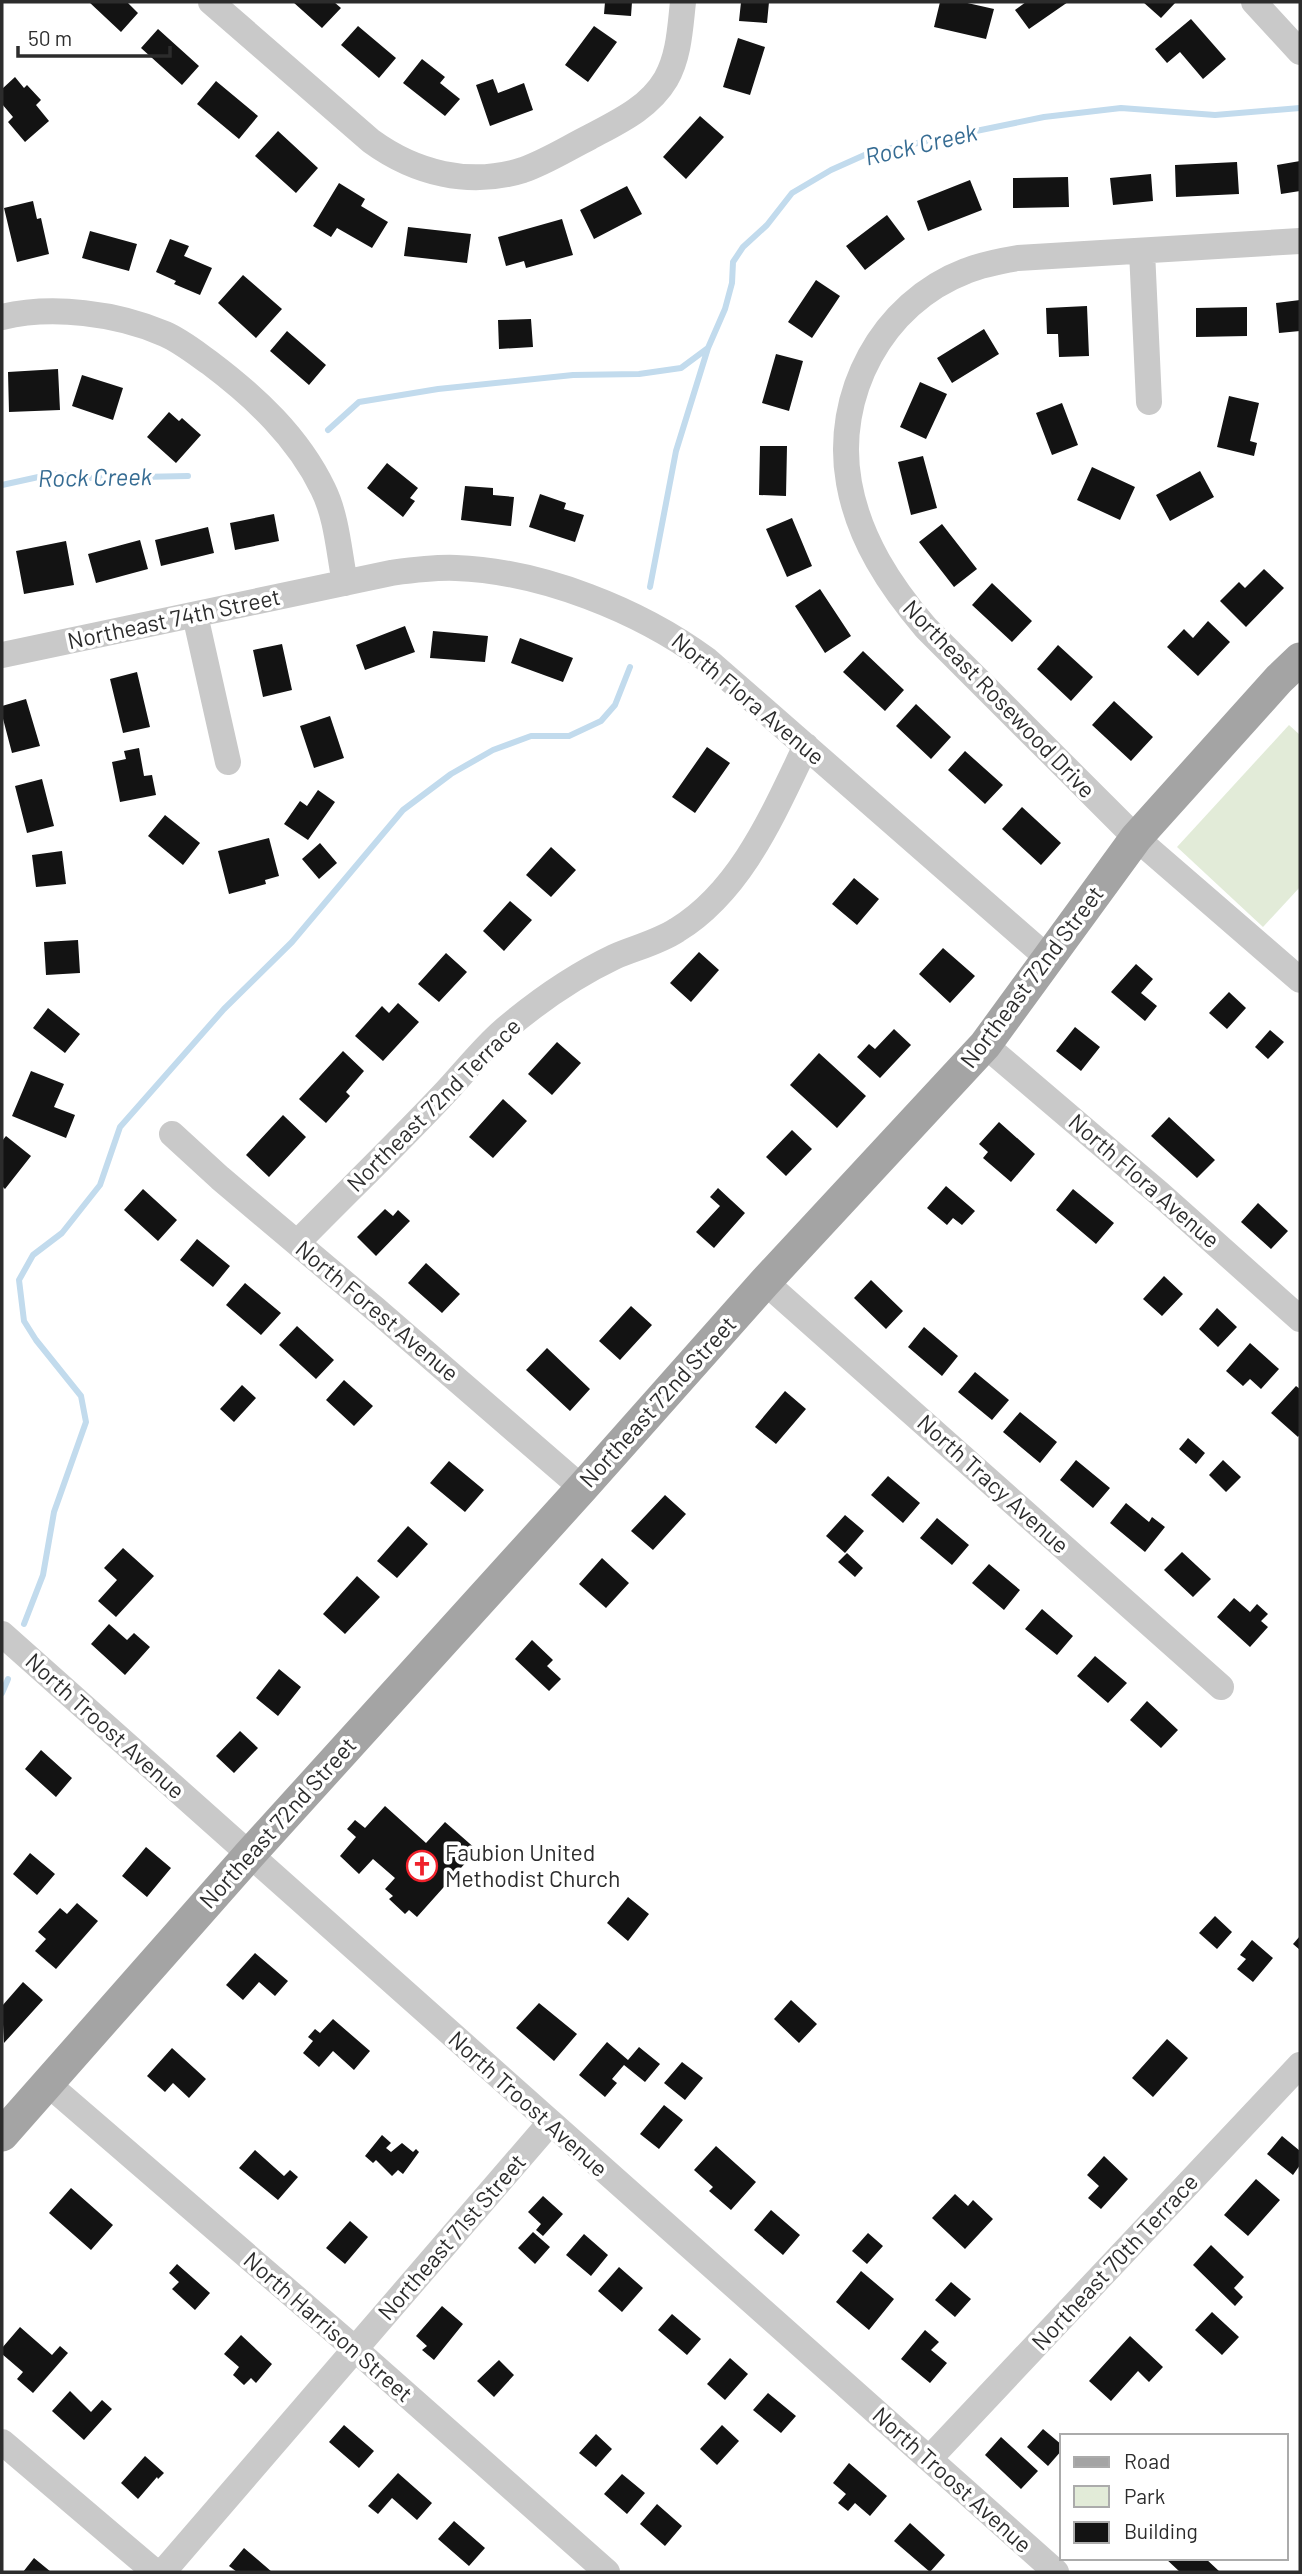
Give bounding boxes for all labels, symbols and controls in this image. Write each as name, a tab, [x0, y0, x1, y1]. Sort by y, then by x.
scale bar	[18, 14, 170, 58]
text: 50 m	[28, 25, 72, 50]
water label: Rock Creek	[862, 116, 980, 171]
water label: Rock Creek	[38, 461, 153, 492]
street label: Northeast 74th Street	[65, 582, 283, 654]
street label: Northeast Rosewood Drive	[898, 593, 1102, 803]
street label: North Flora Avenue	[667, 626, 831, 770]
street label: Northeast 72nd Street	[954, 880, 1109, 1073]
street label: Northeast 72nd Terrace	[341, 1012, 526, 1197]
street label: North Flora Avenue	[1063, 1107, 1226, 1253]
street label: North Forest Avenue	[290, 1234, 465, 1387]
street label: Northeast 72nd Street	[573, 1310, 741, 1493]
street label: North Tracy Avenue	[912, 1408, 1075, 1559]
street label: North Troost Avenue	[20, 1646, 191, 1804]
street label: Northeast 72nd Street	[193, 1731, 361, 1914]
place label: Faubion United Methodist Church	[445, 1838, 620, 1892]
church icon: Faubion United Methodist Church	[405, 1849, 439, 1883]
street label: North Troost Avenue	[443, 2024, 614, 2182]
street label: Northeast 71st Street	[371, 2147, 531, 2325]
street label: Northeast 70th Terrace	[1025, 2167, 1203, 2355]
street label: North Harrison Street	[238, 2245, 419, 2407]
street label: North Troost Avenue	[867, 2400, 1038, 2558]
legend	[1060, 2434, 1288, 2560]
text: Road	[1124, 2448, 1170, 2473]
text: Park	[1124, 2483, 1165, 2508]
text: Building	[1124, 2518, 1198, 2543]

